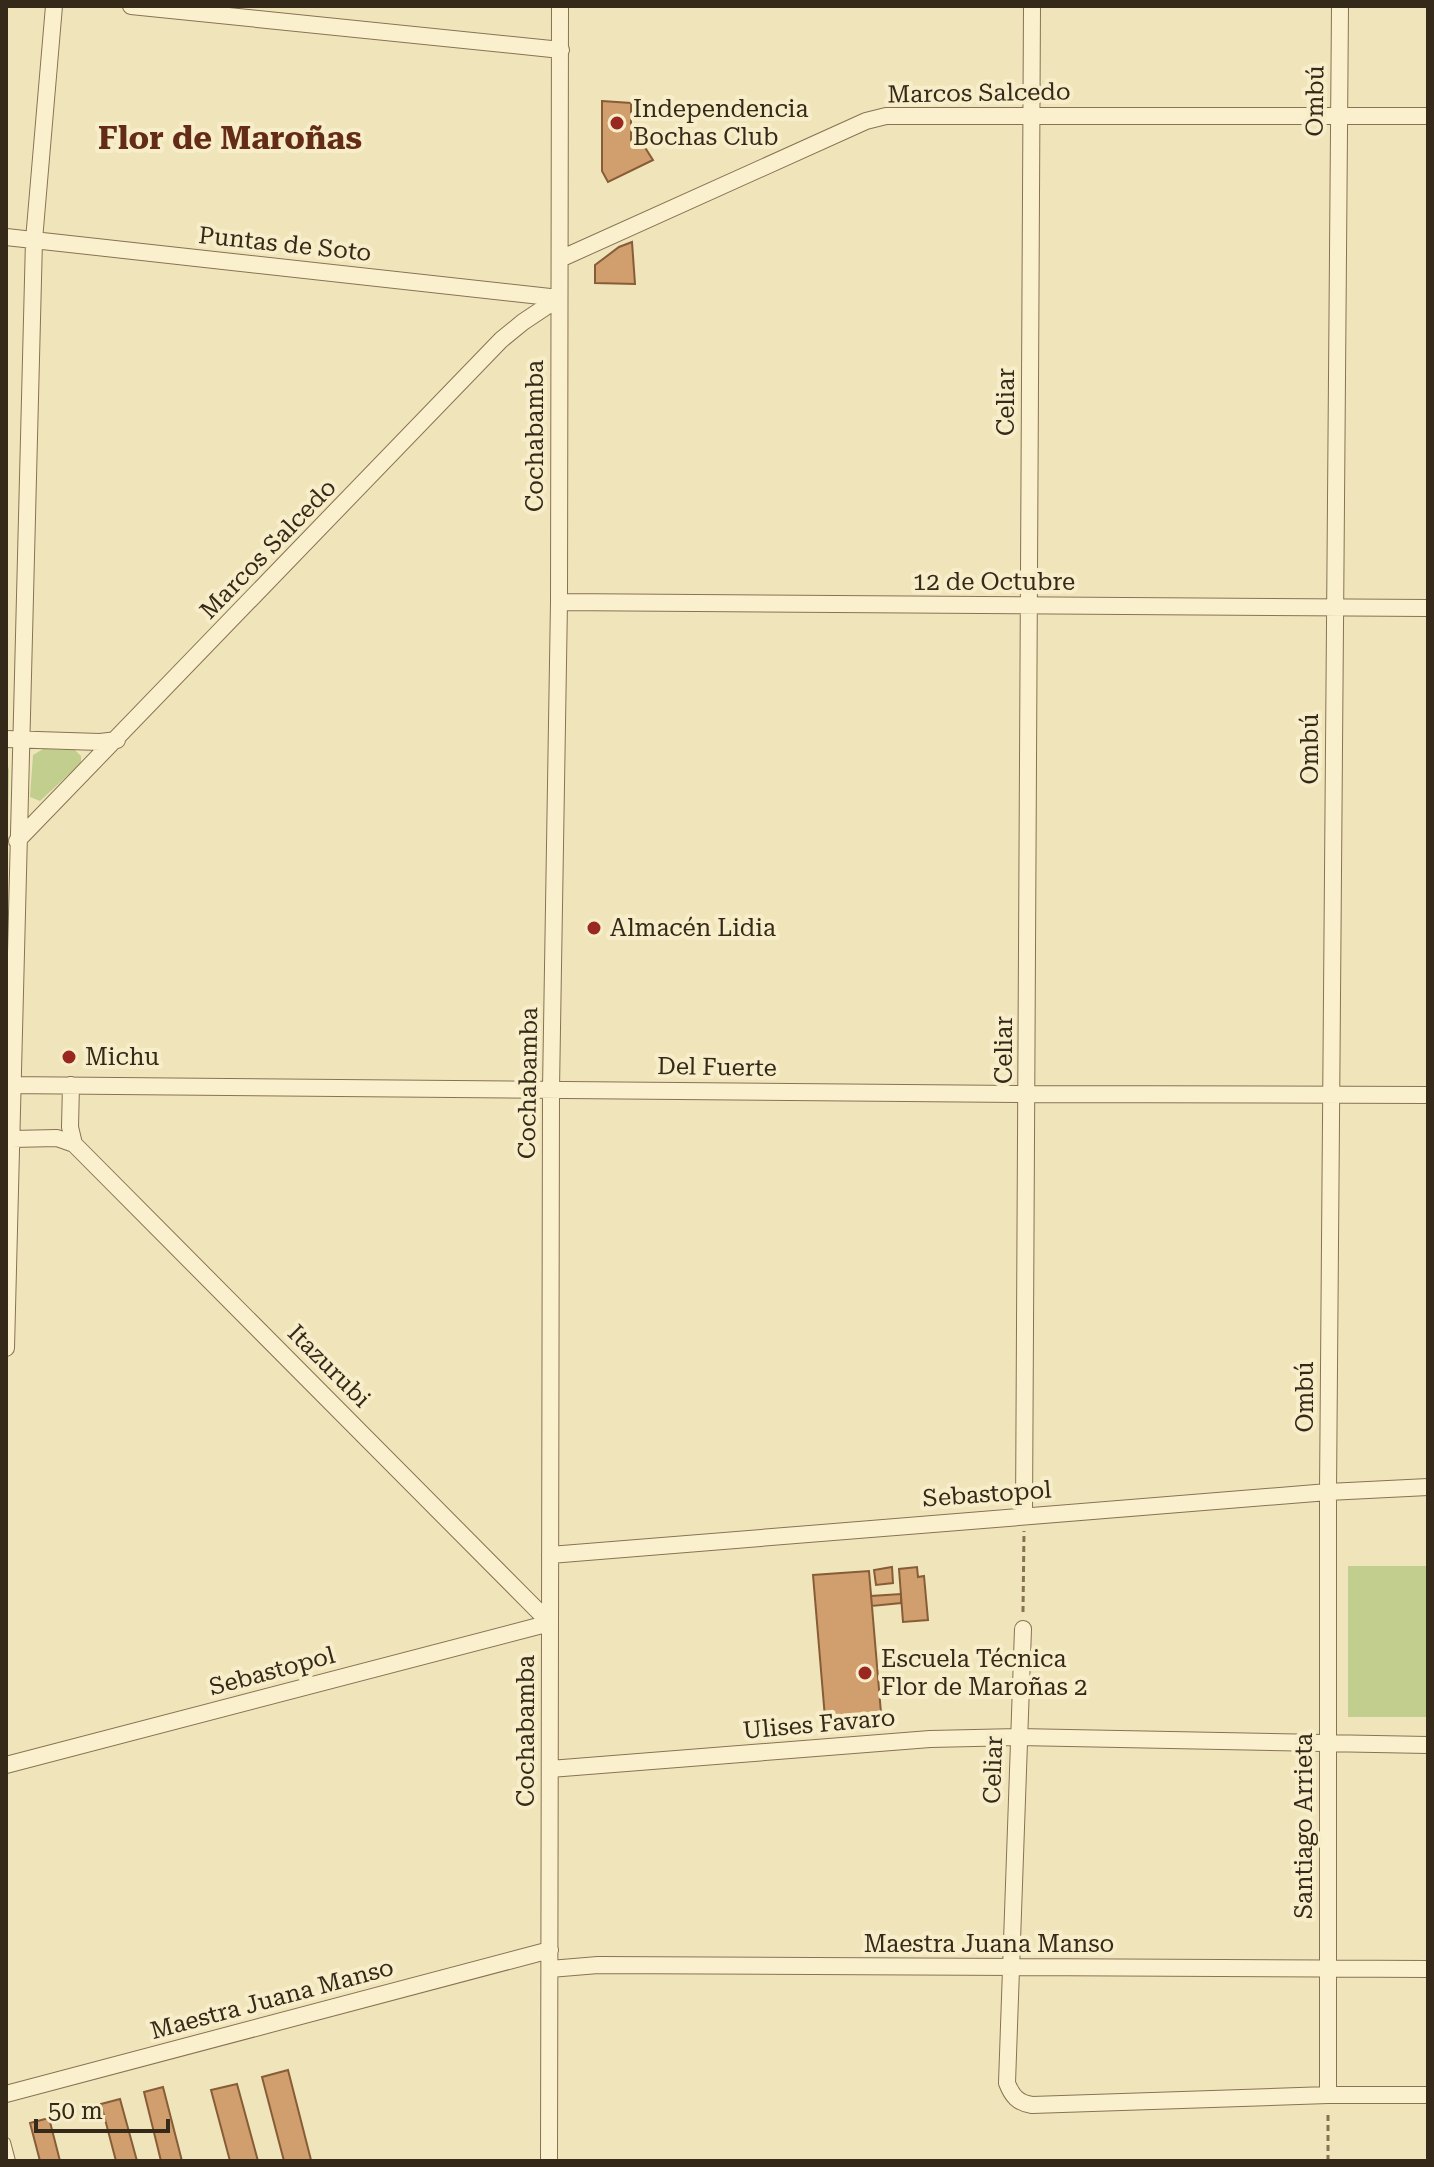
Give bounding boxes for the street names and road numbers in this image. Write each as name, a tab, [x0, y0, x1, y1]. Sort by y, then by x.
street label: Ombú	[1300, 65, 1330, 137]
street label: Marcos Salcedo	[887, 77, 1071, 109]
street label: Puntas de Soto	[197, 221, 373, 267]
street label: Cochabamba	[521, 360, 549, 512]
street label: Celiar	[992, 368, 1020, 436]
street label: Marcos Salcedo	[194, 473, 342, 625]
street label: 12 de Octubre	[913, 568, 1075, 596]
street label: Ombú	[1296, 713, 1324, 785]
street label: Cochabamba	[513, 1007, 543, 1159]
street label: Celiar	[990, 1016, 1018, 1084]
street label: Del Fuerte	[657, 1052, 777, 1082]
street label: Itazurubi	[282, 1319, 376, 1413]
street label: Ombú	[1291, 1361, 1319, 1433]
street label: Sebastopol	[922, 1476, 1052, 1512]
street label: Sebastopol	[206, 1641, 338, 1701]
street label: Cochabamba	[512, 1655, 540, 1807]
street label: Ulises Favaro	[742, 1703, 896, 1745]
street label: Santiago Arrieta	[1290, 1733, 1318, 1919]
street label: Celiar	[978, 1735, 1008, 1805]
street label: Maestra Juana Manso	[864, 1930, 1114, 1958]
street label: Maestra Juana Manso	[147, 1953, 397, 2045]

